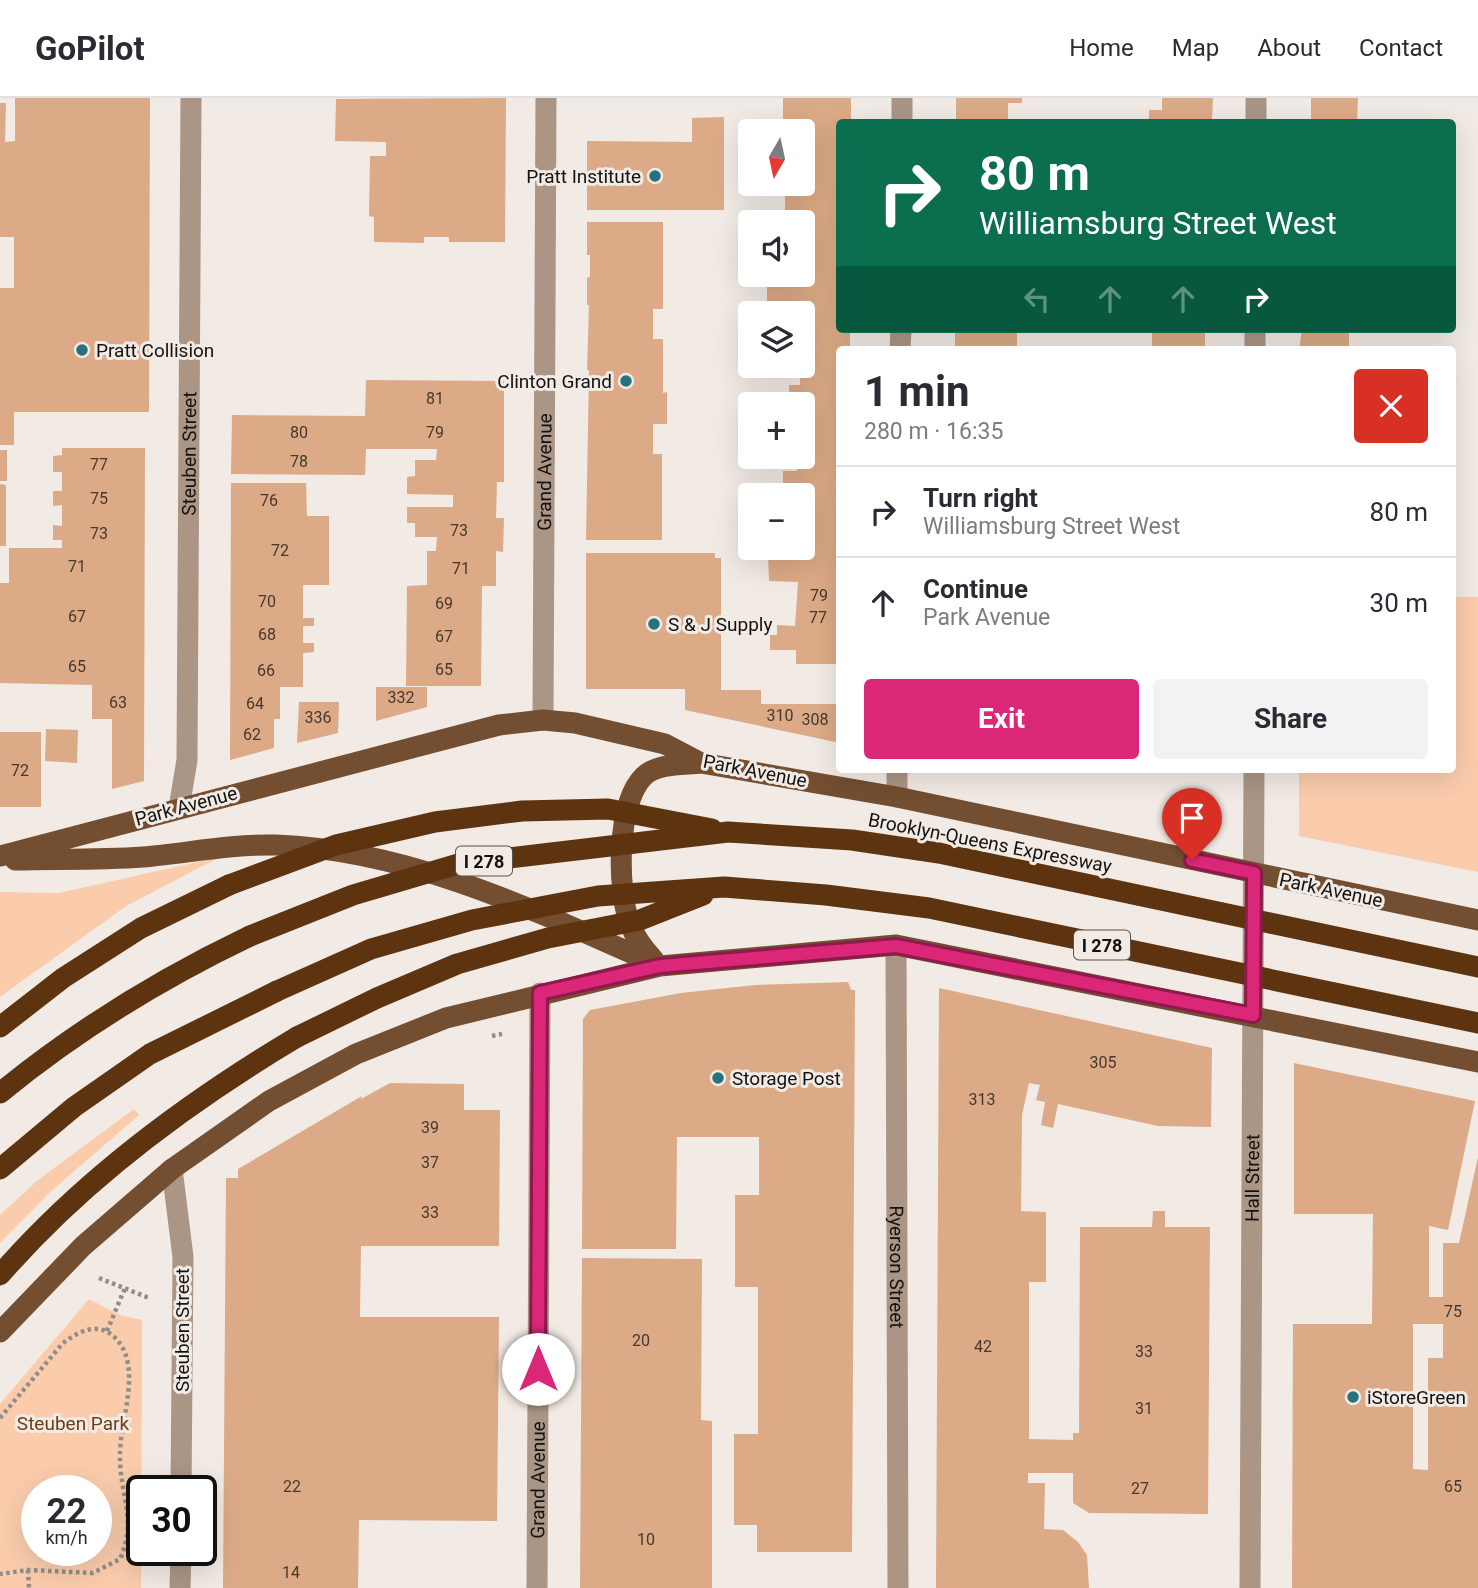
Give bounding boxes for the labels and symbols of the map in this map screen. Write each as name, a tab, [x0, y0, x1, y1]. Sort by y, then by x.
north arrow	[738, 119, 816, 196]
place label: Pratt Institute	[526, 165, 641, 188]
marker: Pratt Institute	[647, 168, 663, 184]
place label: Pratt Collision	[96, 339, 214, 362]
marker: Pratt Collision	[74, 342, 90, 358]
place label: Clinton Grand	[497, 370, 612, 393]
marker: Clinton Grand	[618, 373, 634, 389]
house number: 81	[426, 389, 444, 408]
street label: Steuben Street	[177, 392, 201, 516]
street label: Grand Avenue	[532, 413, 556, 531]
house number: 80	[290, 423, 308, 442]
house number: 79	[426, 423, 444, 442]
house number: 78	[290, 452, 308, 471]
house number: 77	[90, 455, 108, 474]
house number: 75	[90, 489, 108, 508]
house number: 76	[260, 491, 278, 510]
house number: 73	[450, 521, 468, 540]
house number: 73	[90, 524, 108, 543]
house number: 72	[271, 541, 289, 560]
house number: 71	[68, 557, 86, 576]
house number: 71	[452, 559, 470, 578]
house number: 79	[810, 586, 828, 605]
house number: 70	[258, 592, 276, 611]
house number: 69	[435, 594, 453, 613]
house number: 67	[68, 607, 86, 626]
house number: 77	[809, 608, 827, 627]
place label: S & J Supply	[668, 613, 772, 636]
marker: S & J Supply	[646, 616, 662, 632]
house number: 68	[258, 625, 276, 644]
house number: 67	[435, 627, 453, 646]
house number: 65	[68, 657, 86, 676]
house number: 65	[435, 660, 453, 679]
house number: 66	[257, 661, 275, 680]
house number: 332	[388, 688, 414, 707]
house number: 63	[109, 693, 127, 712]
house number: 64	[246, 694, 264, 713]
house number: 310	[767, 706, 793, 725]
house number: 336	[305, 708, 331, 727]
house number: 308	[802, 710, 828, 729]
house number: 62	[243, 725, 261, 744]
street label: Park Avenue	[701, 750, 809, 792]
house number: 72	[11, 761, 29, 780]
street label: Park Avenue	[132, 781, 240, 831]
pin	[1162, 788, 1222, 860]
street label: Brooklyn-Queens Expressway	[866, 808, 1114, 878]
road number: I 278	[456, 846, 512, 876]
street label: Park Avenue	[1277, 868, 1385, 912]
road number: I 278	[1074, 930, 1130, 960]
house number: 305	[1090, 1053, 1116, 1072]
place label: Storage Post	[732, 1067, 841, 1090]
marker: Storage Post	[710, 1070, 726, 1086]
house number: 313	[969, 1090, 995, 1109]
house number: 39	[421, 1118, 439, 1137]
street label: Hall Street	[1240, 1134, 1264, 1222]
house number: 37	[421, 1153, 439, 1172]
house number: 33	[421, 1203, 439, 1222]
street label: Ryerson Street	[885, 1205, 909, 1329]
street label: Steuben Street	[171, 1268, 194, 1392]
house number: 75	[1444, 1302, 1462, 1321]
house number: 20	[632, 1331, 650, 1350]
position arrow	[501, 1332, 575, 1406]
house number: 42	[974, 1337, 992, 1356]
house number: 33	[1135, 1342, 1153, 1361]
place label: iStoreGreen	[1367, 1386, 1466, 1409]
marker: iStoreGreen	[1345, 1389, 1361, 1405]
house number: 31	[1135, 1399, 1153, 1418]
park label: Steuben Park	[17, 1412, 130, 1435]
street label: Grand Avenue	[526, 1421, 549, 1539]
speed limit sign: 30	[126, 1475, 217, 1566]
house number: 22	[283, 1477, 301, 1496]
house number: 65	[1444, 1477, 1462, 1496]
house number: 27	[1131, 1479, 1149, 1498]
house number: 10	[637, 1530, 655, 1549]
house number: 14	[282, 1563, 300, 1582]

